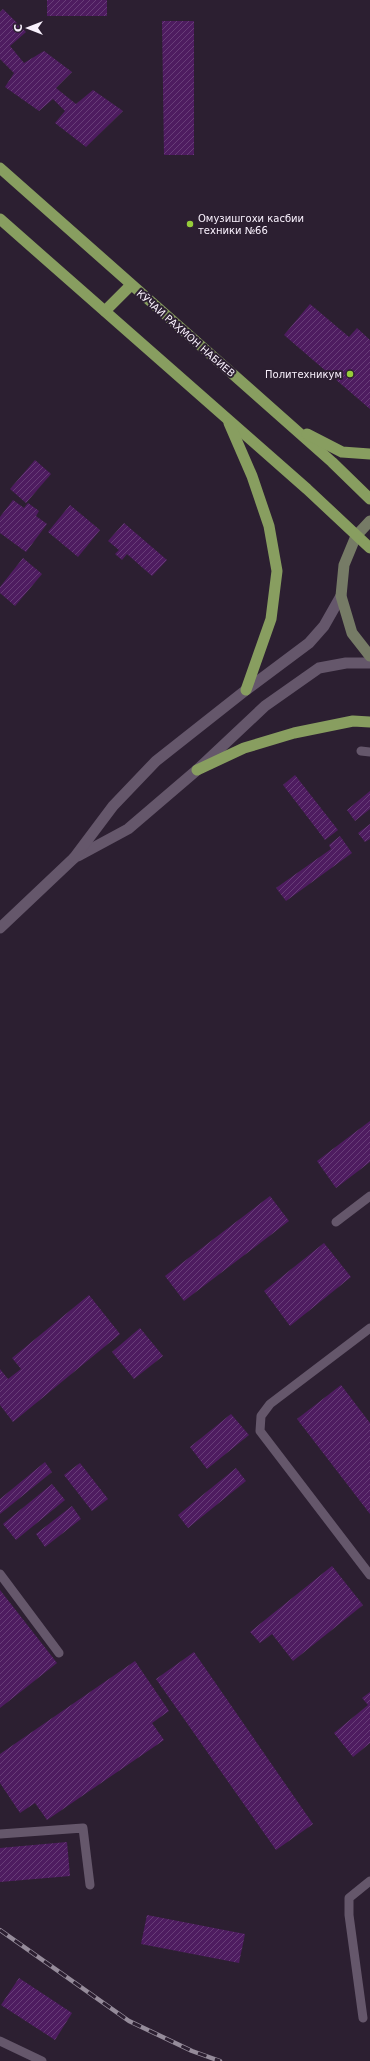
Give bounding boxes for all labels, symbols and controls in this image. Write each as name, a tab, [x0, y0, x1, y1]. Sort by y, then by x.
north arrow	[8, 8, 48, 48]
text: С	[12, 24, 25, 32]
place label: Омузишгохи касбии техники №66	[198, 213, 304, 236]
marker: Омузишгохи касбии техники №66	[185, 219, 195, 229]
street label: КӮЧАИ РАҲМОН НАБИЕВ	[134, 287, 238, 379]
place label: Политехникум	[265, 369, 342, 380]
marker: Политехникум	[345, 369, 355, 379]

